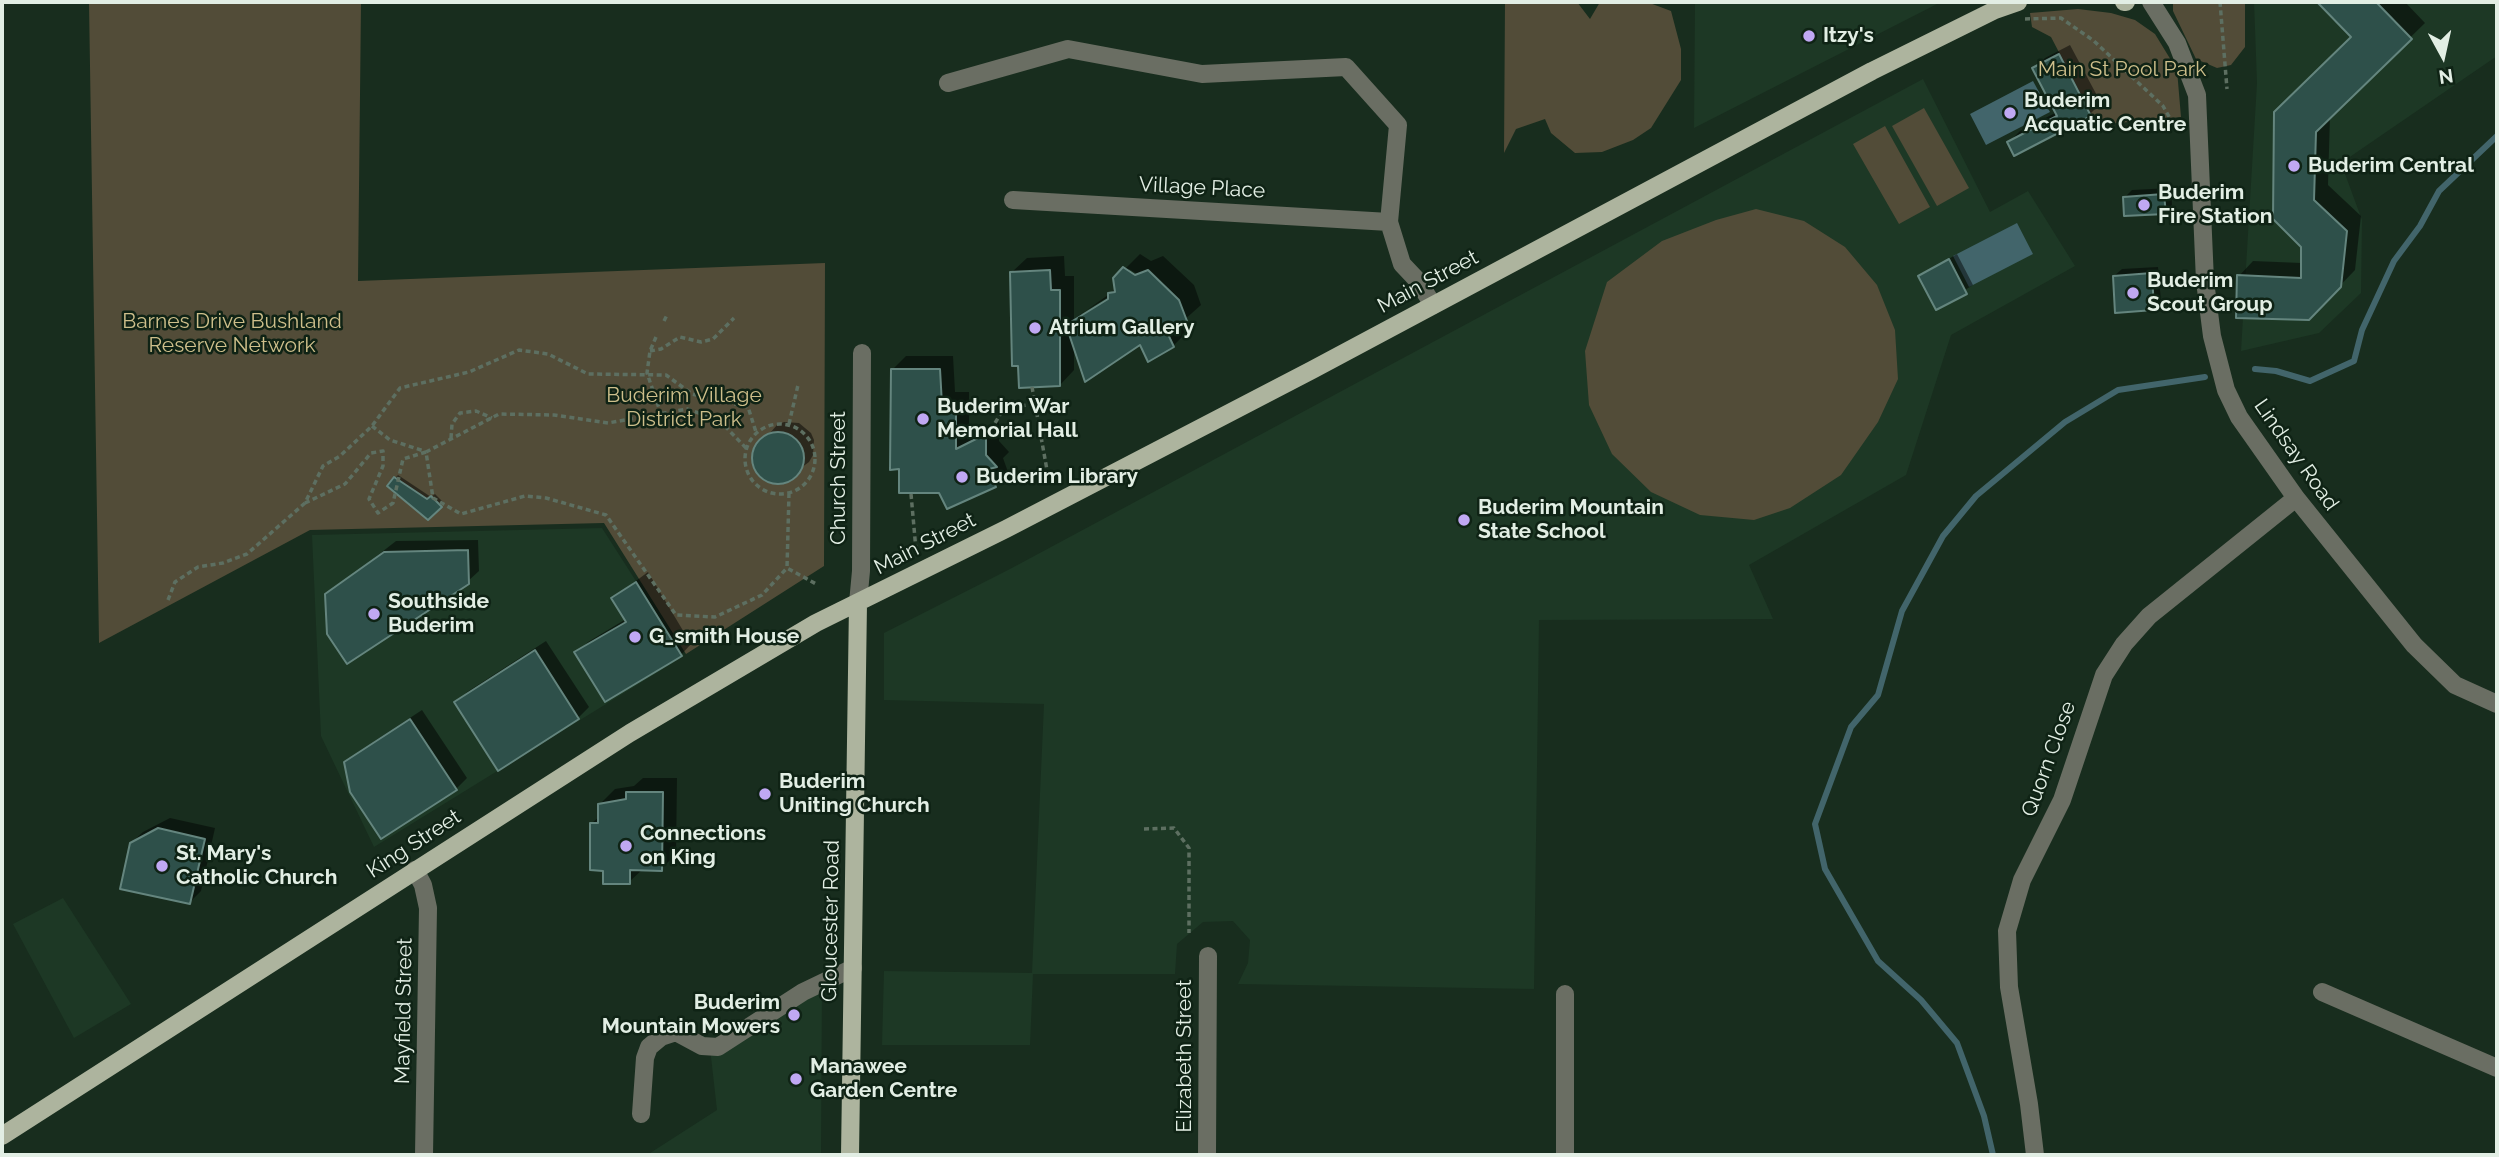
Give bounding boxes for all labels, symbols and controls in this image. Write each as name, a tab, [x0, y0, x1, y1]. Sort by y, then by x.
north arrow	[2408, 21, 2478, 91]
place label: Itzy's	[1823, 23, 1874, 49]
marker: Itzy's	[1801, 28, 1817, 44]
park label: Main St Pool Park	[2038, 57, 2206, 83]
text: N	[2437, 65, 2455, 89]
place label: Buderim Acquatic Centre	[2024, 88, 2186, 138]
marker: Buderim Acquatic Centre	[2002, 105, 2018, 121]
place label: Buderim Central	[2308, 153, 2474, 179]
marker: Buderim Central	[2286, 158, 2302, 174]
street label: Village Place	[1138, 172, 1266, 204]
place label: Buderim Fire Station	[2158, 180, 2272, 230]
marker: Buderim Fire Station	[2136, 197, 2152, 213]
street label: Main Street	[1373, 245, 1483, 319]
place label: Buderim Scout Group	[2147, 268, 2273, 318]
marker: Buderim Scout Group	[2125, 285, 2141, 301]
park label: Barnes Drive Bushland Reserve Network	[122, 309, 342, 359]
place label: Atrium Gallery	[1049, 315, 1195, 341]
marker: Atrium Gallery	[1027, 320, 1043, 336]
park label: Buderim Village District Park	[606, 383, 762, 433]
place label: Buderim War Memorial Hall	[937, 394, 1078, 444]
street label: Lindsay Road	[2248, 394, 2344, 516]
street label: Church Street	[826, 411, 852, 545]
marker: Buderim War Memorial Hall	[915, 411, 931, 427]
place label: Buderim Library	[976, 464, 1138, 490]
marker: Buderim Library	[954, 469, 970, 485]
place label: Buderim Mountain State School	[1478, 495, 1664, 545]
street label: Main Street	[870, 508, 980, 580]
marker: Buderim Mountain State School	[1456, 512, 1472, 528]
place label: Southside Buderim	[388, 589, 489, 639]
marker: Southside Buderim	[366, 606, 382, 622]
place label: G_smith House	[649, 624, 799, 650]
marker: G_smith House	[627, 629, 643, 645]
street label: Quorn Close	[2017, 698, 2081, 820]
place label: Buderim Uniting Church	[779, 769, 930, 819]
marker: Buderim Uniting Church	[757, 786, 773, 802]
street label: King Street	[362, 804, 466, 884]
place label: Connections on King	[640, 821, 766, 871]
marker: Connections on King	[618, 838, 634, 854]
street label: Gloucester Road	[817, 840, 845, 1002]
place label: St. Mary's Catholic Church	[176, 841, 337, 891]
marker: St. Mary's Catholic Church	[154, 858, 170, 874]
street label: Mayfield Street	[390, 938, 418, 1084]
street label: Elizabeth Street	[1172, 980, 1198, 1132]
place label: Buderim Mountain Mowers	[602, 990, 780, 1040]
marker: Buderim Mountain Mowers	[786, 1007, 802, 1023]
place label: Manawee Garden Centre	[810, 1054, 957, 1104]
marker: Manawee Garden Centre	[788, 1071, 804, 1087]

